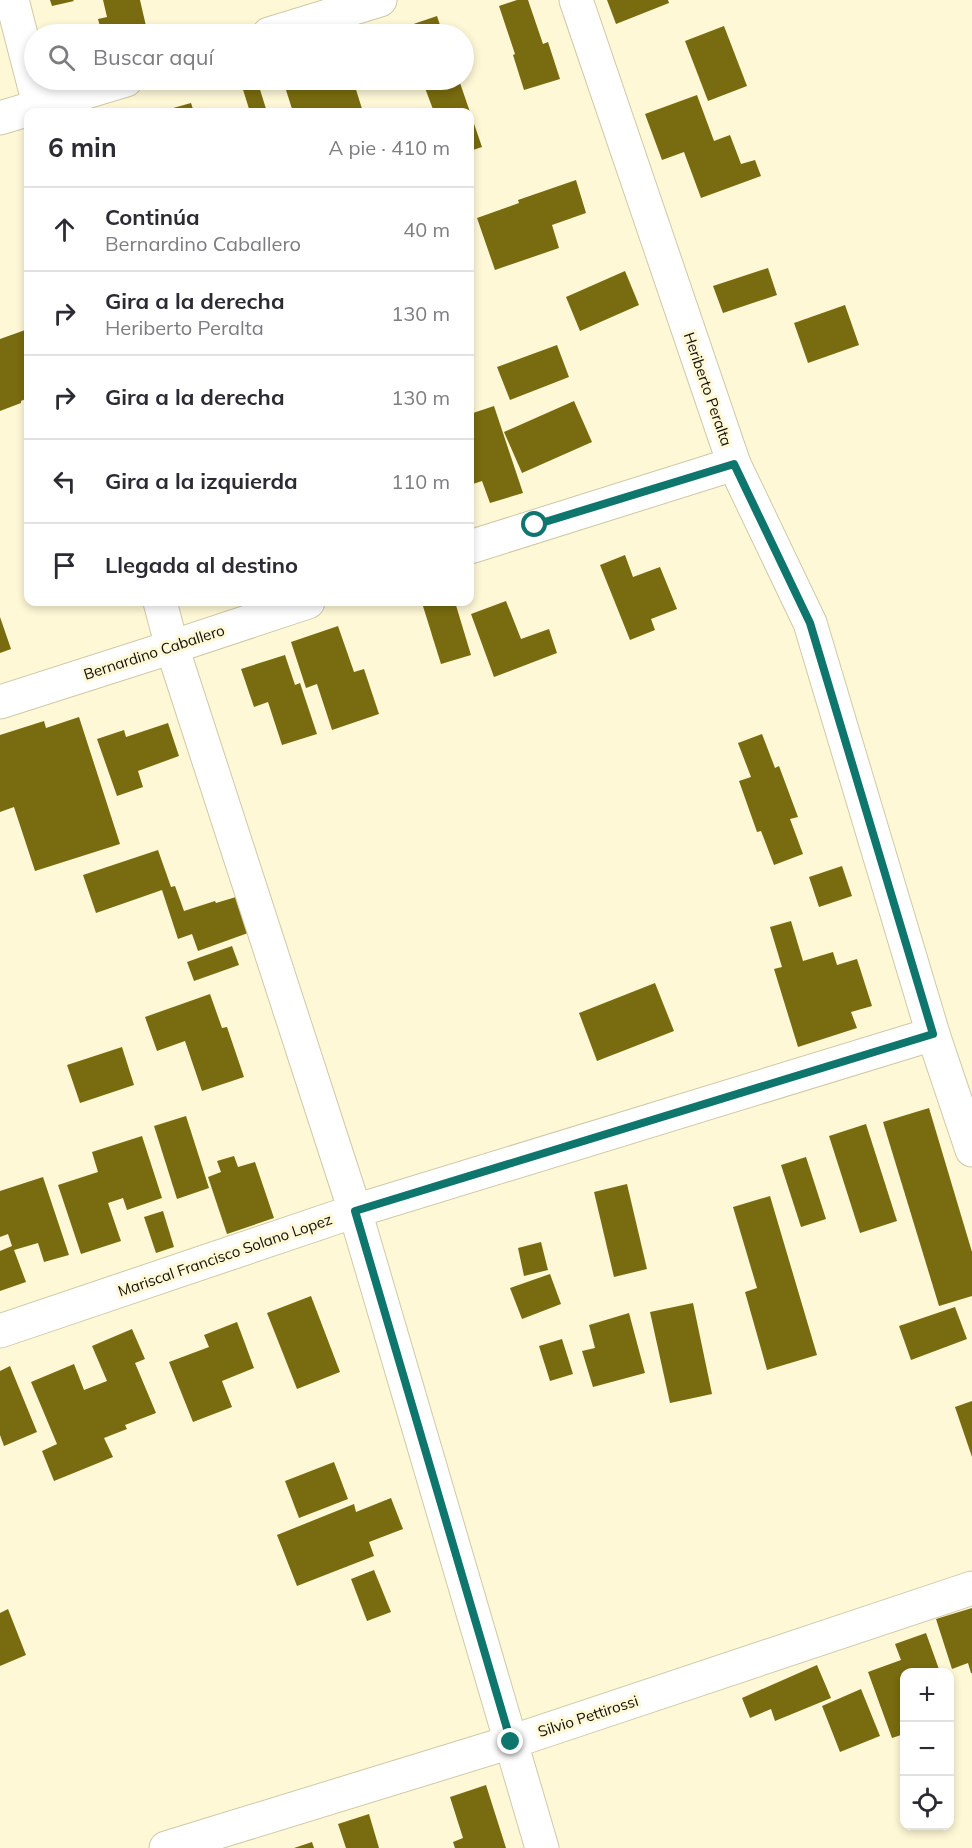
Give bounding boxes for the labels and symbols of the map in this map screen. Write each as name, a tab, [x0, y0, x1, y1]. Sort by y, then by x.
street label: Heriberto Peralta	[680, 330, 736, 448]
route start	[521, 511, 547, 537]
street label: Bernardino Caballero	[81, 620, 227, 684]
street label: Mariscal Francisco Solano Lopez	[115, 1209, 335, 1301]
street label: Silvio Pettirossi	[535, 1691, 641, 1741]
route end	[497, 1728, 523, 1754]

